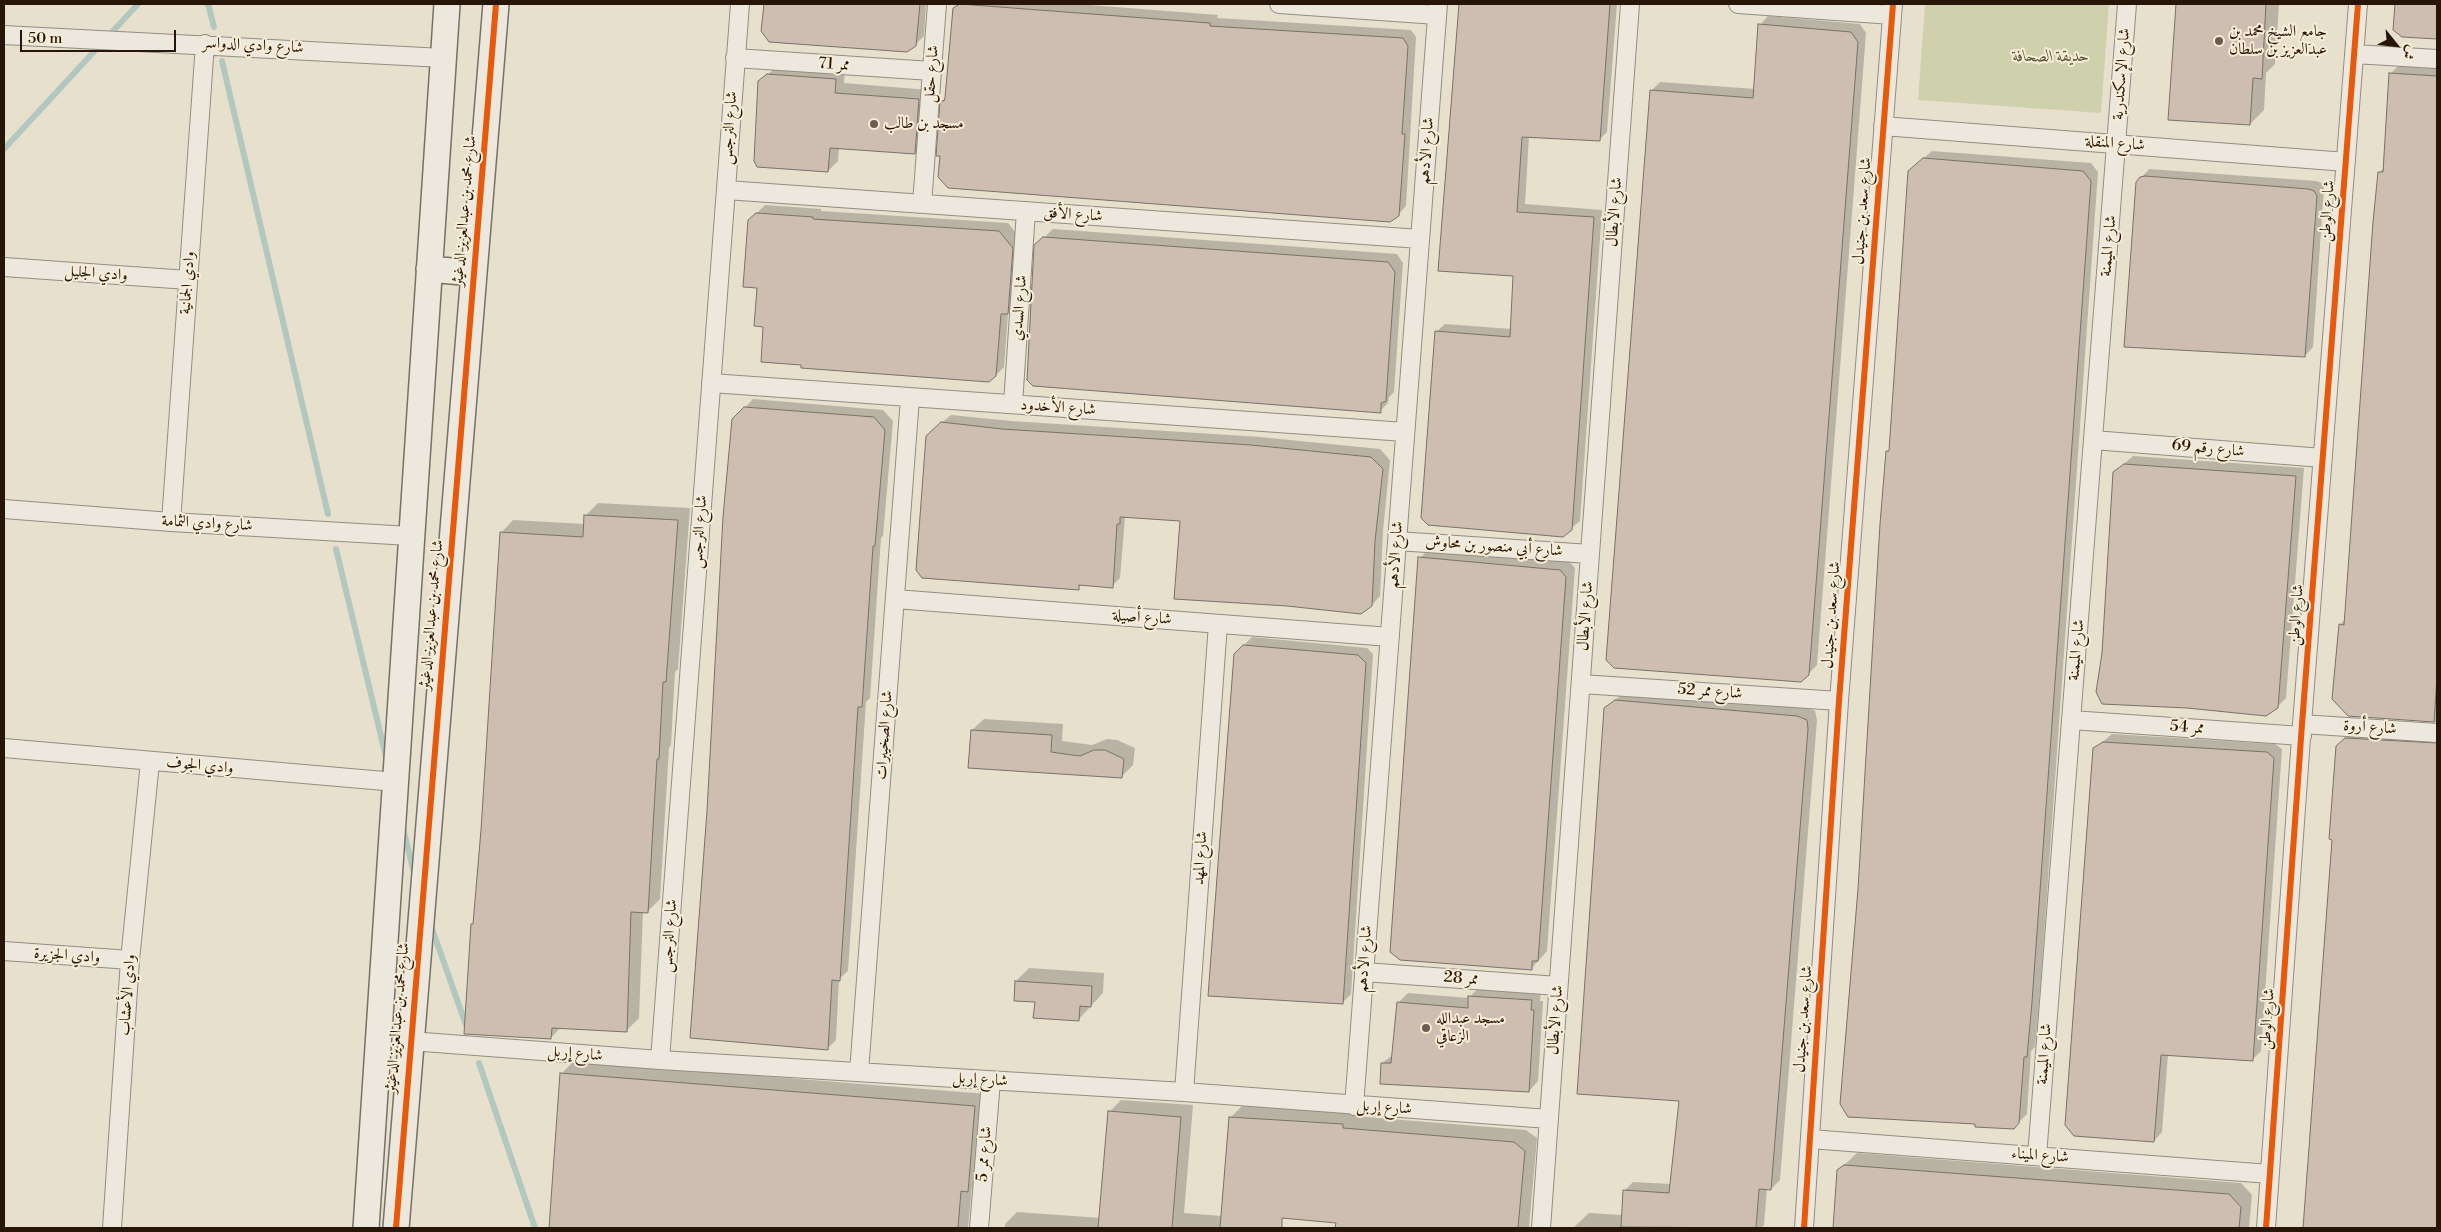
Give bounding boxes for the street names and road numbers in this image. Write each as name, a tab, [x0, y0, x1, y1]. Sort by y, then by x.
street label: شارع الإسكندرية	[2109, 27, 2135, 121]
street label: شارع وادي الدواسر	[202, 34, 304, 58]
street label: شارع حقل	[920, 44, 944, 104]
street label: ممر 71	[818, 54, 850, 76]
street label: شارع النرجس	[718, 90, 742, 166]
street label: شارع الأدهم	[1415, 117, 1439, 185]
street label: شارع المنقلة	[2085, 132, 2145, 156]
street label: شارع محمد بن عبدالعزيز الدغيثر	[449, 135, 481, 287]
street label: شارع سعد بن جنيدل	[1850, 157, 1876, 265]
street label: شارع الأبطال	[1603, 176, 1627, 248]
street label: شارع الوطن	[2316, 180, 2340, 242]
street label: شارع الأفق	[1043, 203, 1103, 227]
street label: شارع الميمنة	[2097, 215, 2121, 277]
street label: وادي الجمانية	[176, 251, 200, 315]
street label: وادي الجليل	[64, 262, 128, 286]
street label: شارع السدي	[1008, 274, 1032, 342]
street label: شارع الأخدود	[1020, 396, 1096, 420]
street label: شارع رقم 69	[2171, 436, 2245, 462]
street label: شارع النرجس	[688, 494, 712, 570]
street label: شارع وادي الثمامة	[161, 512, 253, 536]
street label: شارع الأدهم	[1384, 521, 1408, 589]
street label: شارع أبي منصور بن محاوش	[1425, 533, 1563, 561]
street label: شارع محمد بن عبدالعزيز الدغيثر	[416, 539, 448, 691]
street label: شارع سعد بن جنيدل	[1819, 561, 1845, 669]
street label: شارع الأبطال	[1574, 580, 1598, 652]
street label: شارع الوطن	[2285, 584, 2309, 646]
street label: شارع أصيلة	[1112, 606, 1172, 630]
street label: شارع الميمنة	[2065, 619, 2089, 681]
street label: شارع ممر 52	[1677, 680, 1743, 704]
street label: شارع الصخيبرات	[872, 690, 898, 780]
street label: ممر 54	[2169, 717, 2205, 739]
street label: شارع أروة	[2343, 717, 2397, 739]
street label: وادي الجوف	[166, 753, 234, 779]
street label: شارع المهد	[1190, 830, 1212, 886]
street label: شارع النرجس	[658, 898, 682, 974]
street label: شارع الأدهم	[1353, 925, 1377, 993]
street label: شارع محمد بن عبدالعزيز الدغيثر	[382, 942, 414, 1094]
street label: وادي الجزيرة	[33, 944, 101, 968]
street label: وادي الأعشاب	[116, 954, 140, 1036]
street label: شارع سعد بن جنيدل	[1791, 965, 1817, 1073]
street label: ممر 28	[1443, 968, 1479, 990]
street label: شارع الأبطال	[1544, 984, 1568, 1056]
street label: شارع الوطن	[2256, 988, 2280, 1050]
street label: شارع الميمنة	[2033, 1023, 2057, 1085]
street label: شارع إربل	[546, 1042, 604, 1066]
street label: شارع إربل	[952, 1068, 1008, 1092]
street label: شارع إربل	[1356, 1096, 1412, 1120]
street label: شارع ممر 5	[973, 1125, 997, 1183]
street label: شارع الميناء	[2011, 1144, 2069, 1168]

